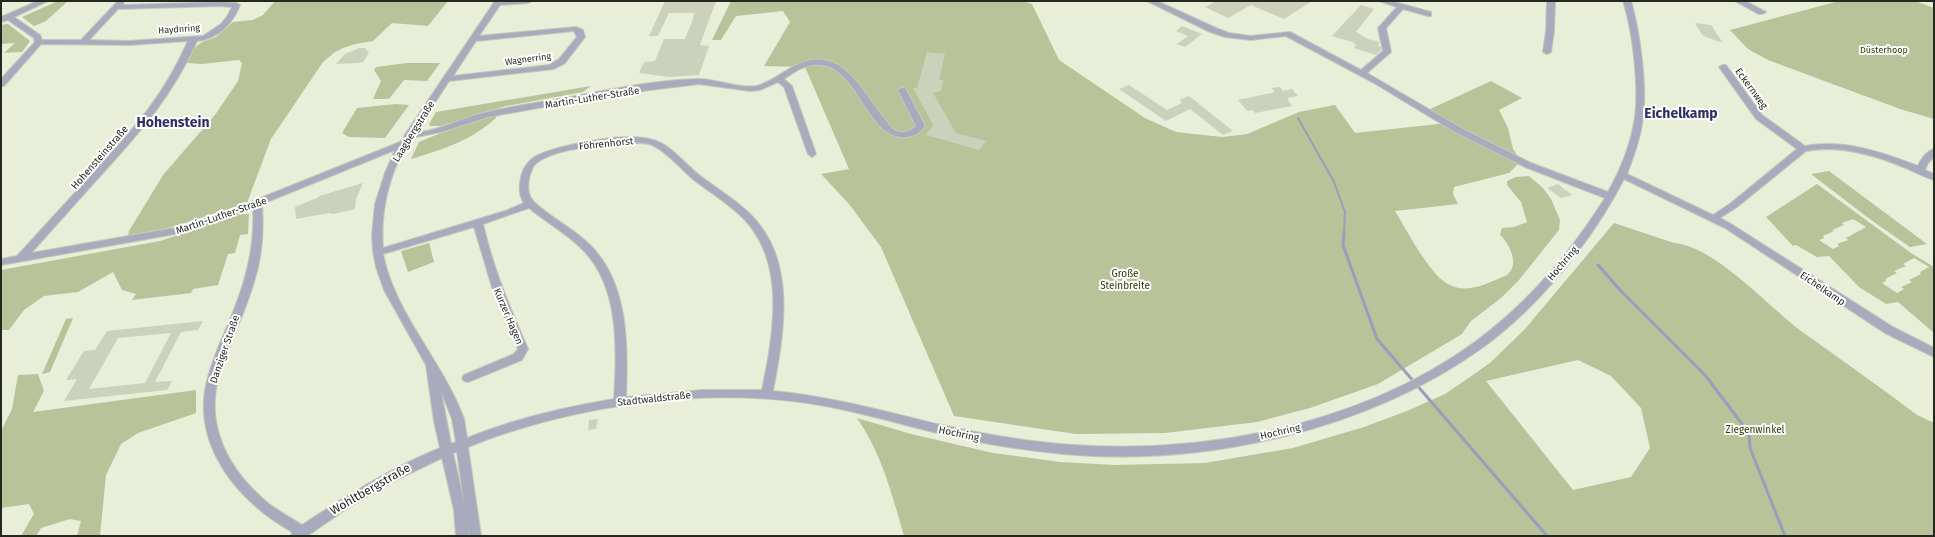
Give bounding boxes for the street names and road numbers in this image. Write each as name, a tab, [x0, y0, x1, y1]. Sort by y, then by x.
street label: Haydnring	[158, 23, 201, 35]
street label: Wagnerring	[504, 51, 552, 67]
street label: Eckernweg	[1732, 66, 1771, 112]
street label: Martin-Luther-Straße	[544, 85, 640, 111]
street label: Laagbergstraße	[390, 99, 437, 164]
street label: Hohensteinstraße	[69, 123, 131, 192]
street label: Föhrenhorst	[578, 135, 634, 153]
street label: Martin-Luther-Straße	[174, 195, 268, 237]
street label: Hochring	[1545, 243, 1581, 283]
street label: Eichelkamp	[1797, 269, 1847, 308]
street label: Kurzer Hagen	[491, 286, 525, 346]
street label: Danziger Straße	[208, 314, 242, 385]
street label: Stadtwaldstraße	[617, 389, 691, 409]
street label: Hochring	[1259, 421, 1302, 442]
street label: Hochring	[937, 424, 981, 444]
street label: Wohltbergstraße	[327, 460, 413, 518]

